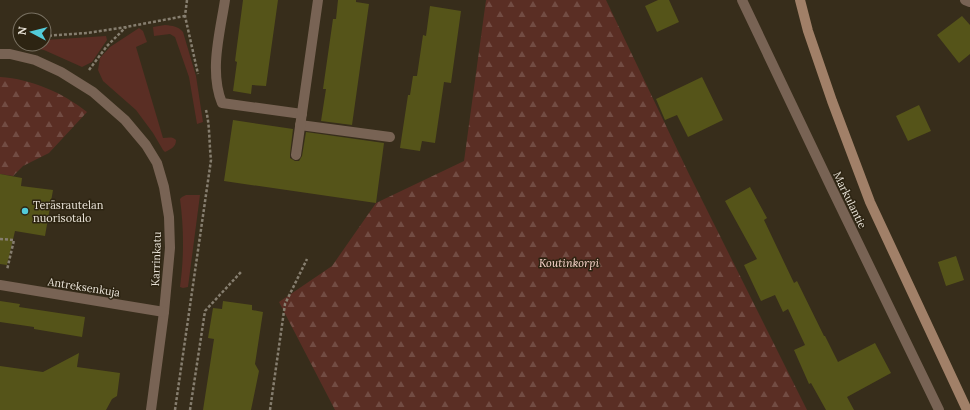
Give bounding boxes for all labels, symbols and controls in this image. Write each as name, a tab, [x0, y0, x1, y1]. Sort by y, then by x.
north arrow	[12, 12, 52, 52]
text: N	[15, 25, 30, 36]
street label: Markulantie	[830, 169, 870, 231]
place label: Teräsrautelan nuorisotalo	[33, 198, 104, 225]
marker: Teräsrautelan nuorisotalo	[20, 206, 30, 216]
street label: Karrinkatu	[148, 231, 164, 287]
park label: Koutinkorpi	[539, 256, 599, 270]
street label: Antreksenkuja	[46, 274, 121, 300]

